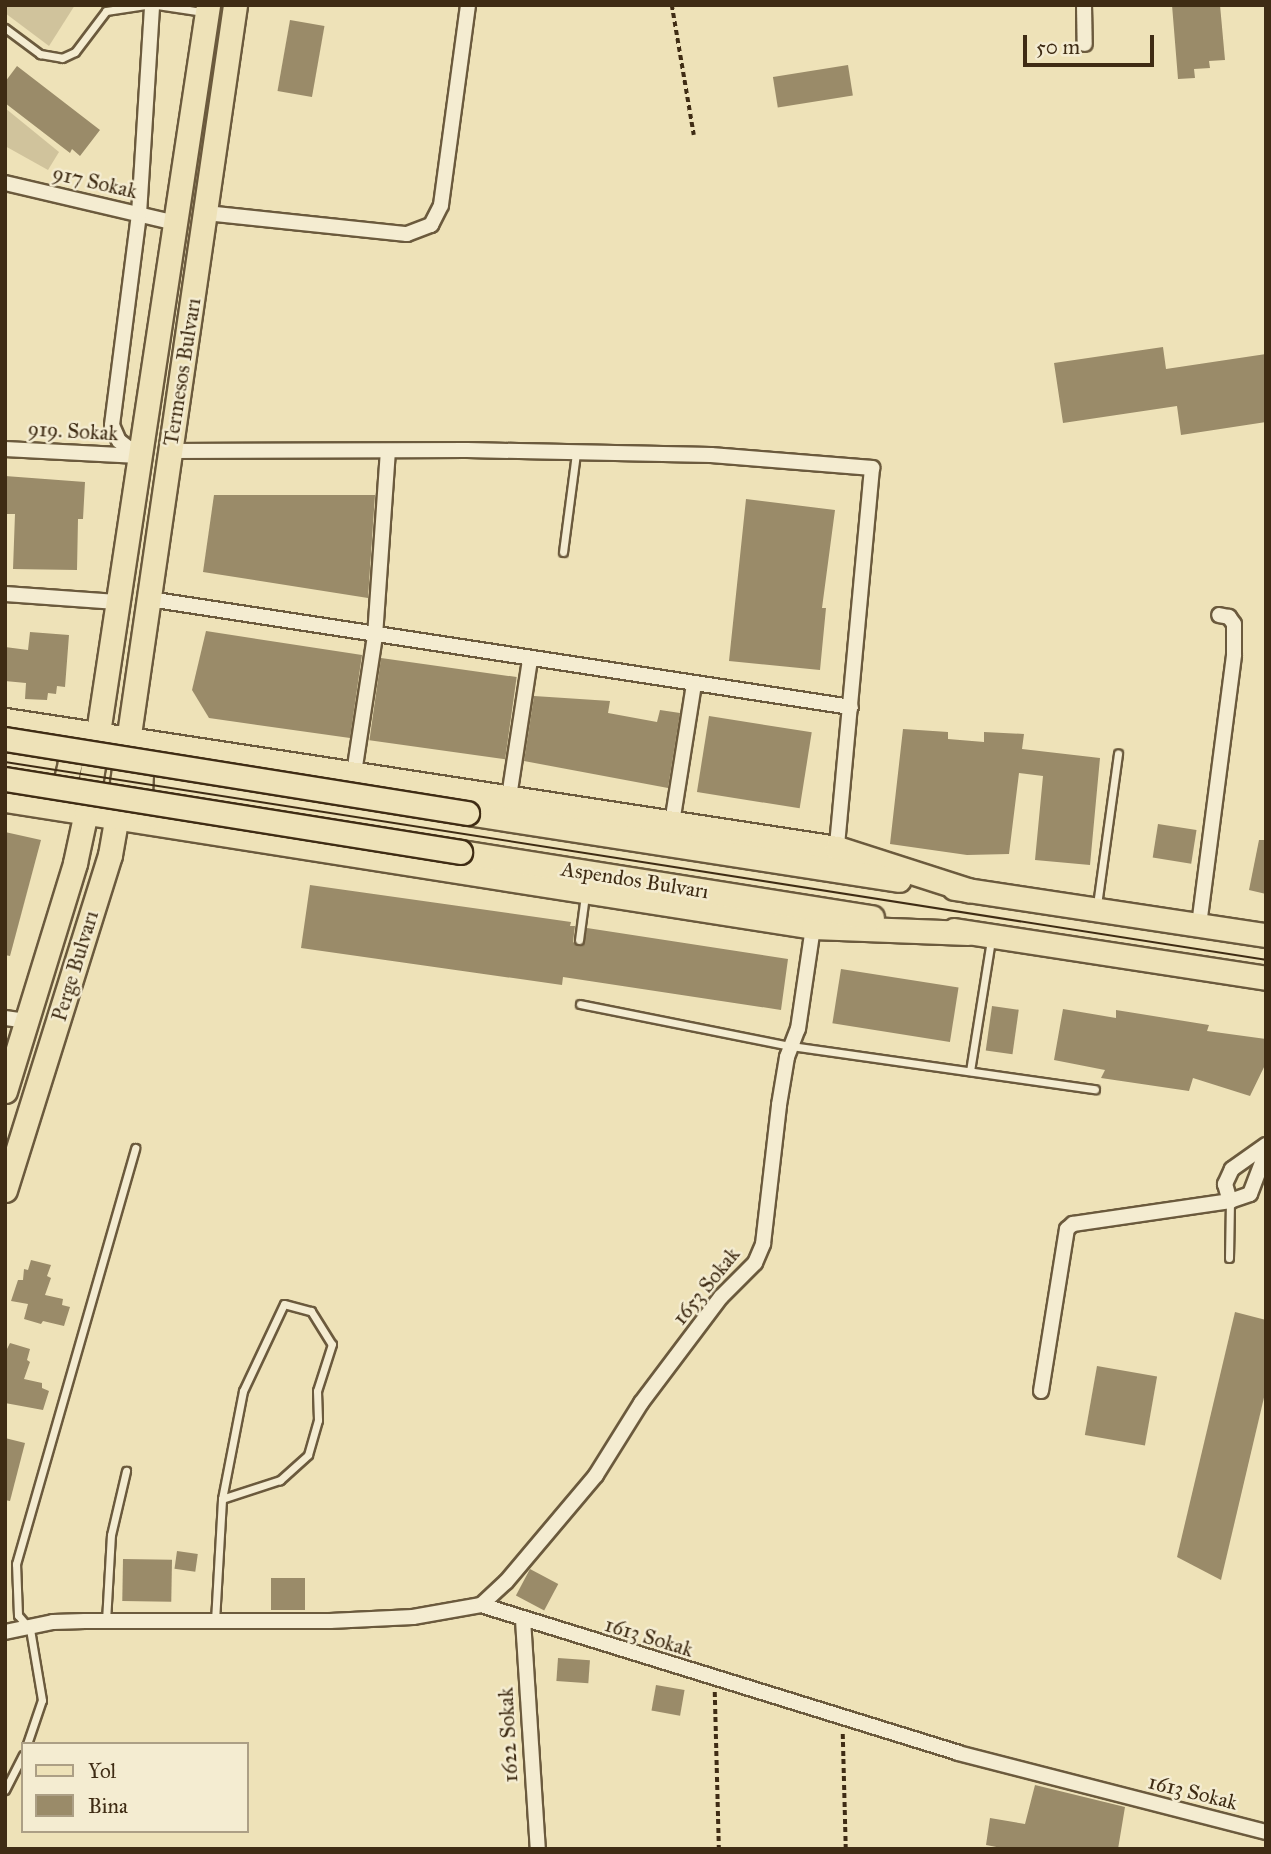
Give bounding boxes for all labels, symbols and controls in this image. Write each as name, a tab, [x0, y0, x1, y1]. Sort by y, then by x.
scale bar	[1026, 21, 1157, 65]
text: 50 m	[1036, 34, 1080, 60]
street label: 917 Sokak	[50, 160, 140, 204]
street label: Termesos Bulvarı	[158, 296, 206, 448]
street label: 919. Sokak	[27, 416, 119, 446]
street label: Aspendos Bulvarı	[559, 856, 711, 904]
street label: Perge Bulvarı	[46, 908, 104, 1024]
street label: 1653 Sokak	[667, 1242, 745, 1330]
street label: 1613 Sokak	[602, 1612, 696, 1662]
street label: 1622 Sokak	[493, 1687, 523, 1783]
legend	[21, 1742, 248, 1833]
text: Yol	[88, 1758, 116, 1784]
street label: 1613 Sokak	[1146, 1769, 1240, 1815]
text: Bina	[88, 1793, 128, 1819]

